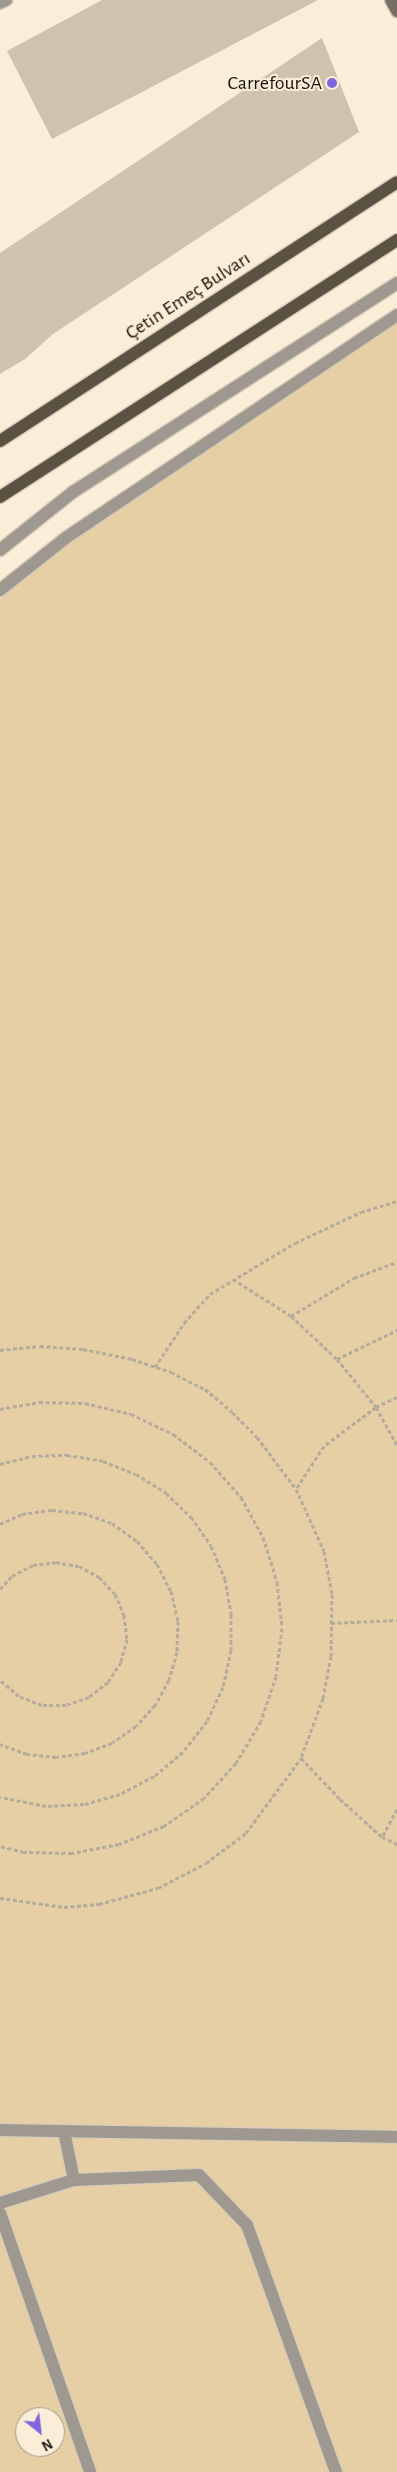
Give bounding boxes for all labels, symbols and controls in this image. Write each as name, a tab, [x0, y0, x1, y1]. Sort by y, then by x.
place label: CarrefourSA	[227, 71, 322, 95]
marker: CarrefourSA	[326, 77, 338, 89]
street label: Çetin Emeç Bulvarı	[121, 247, 255, 345]
north arrow	[15, 2407, 65, 2457]
text: N	[39, 2436, 54, 2453]

